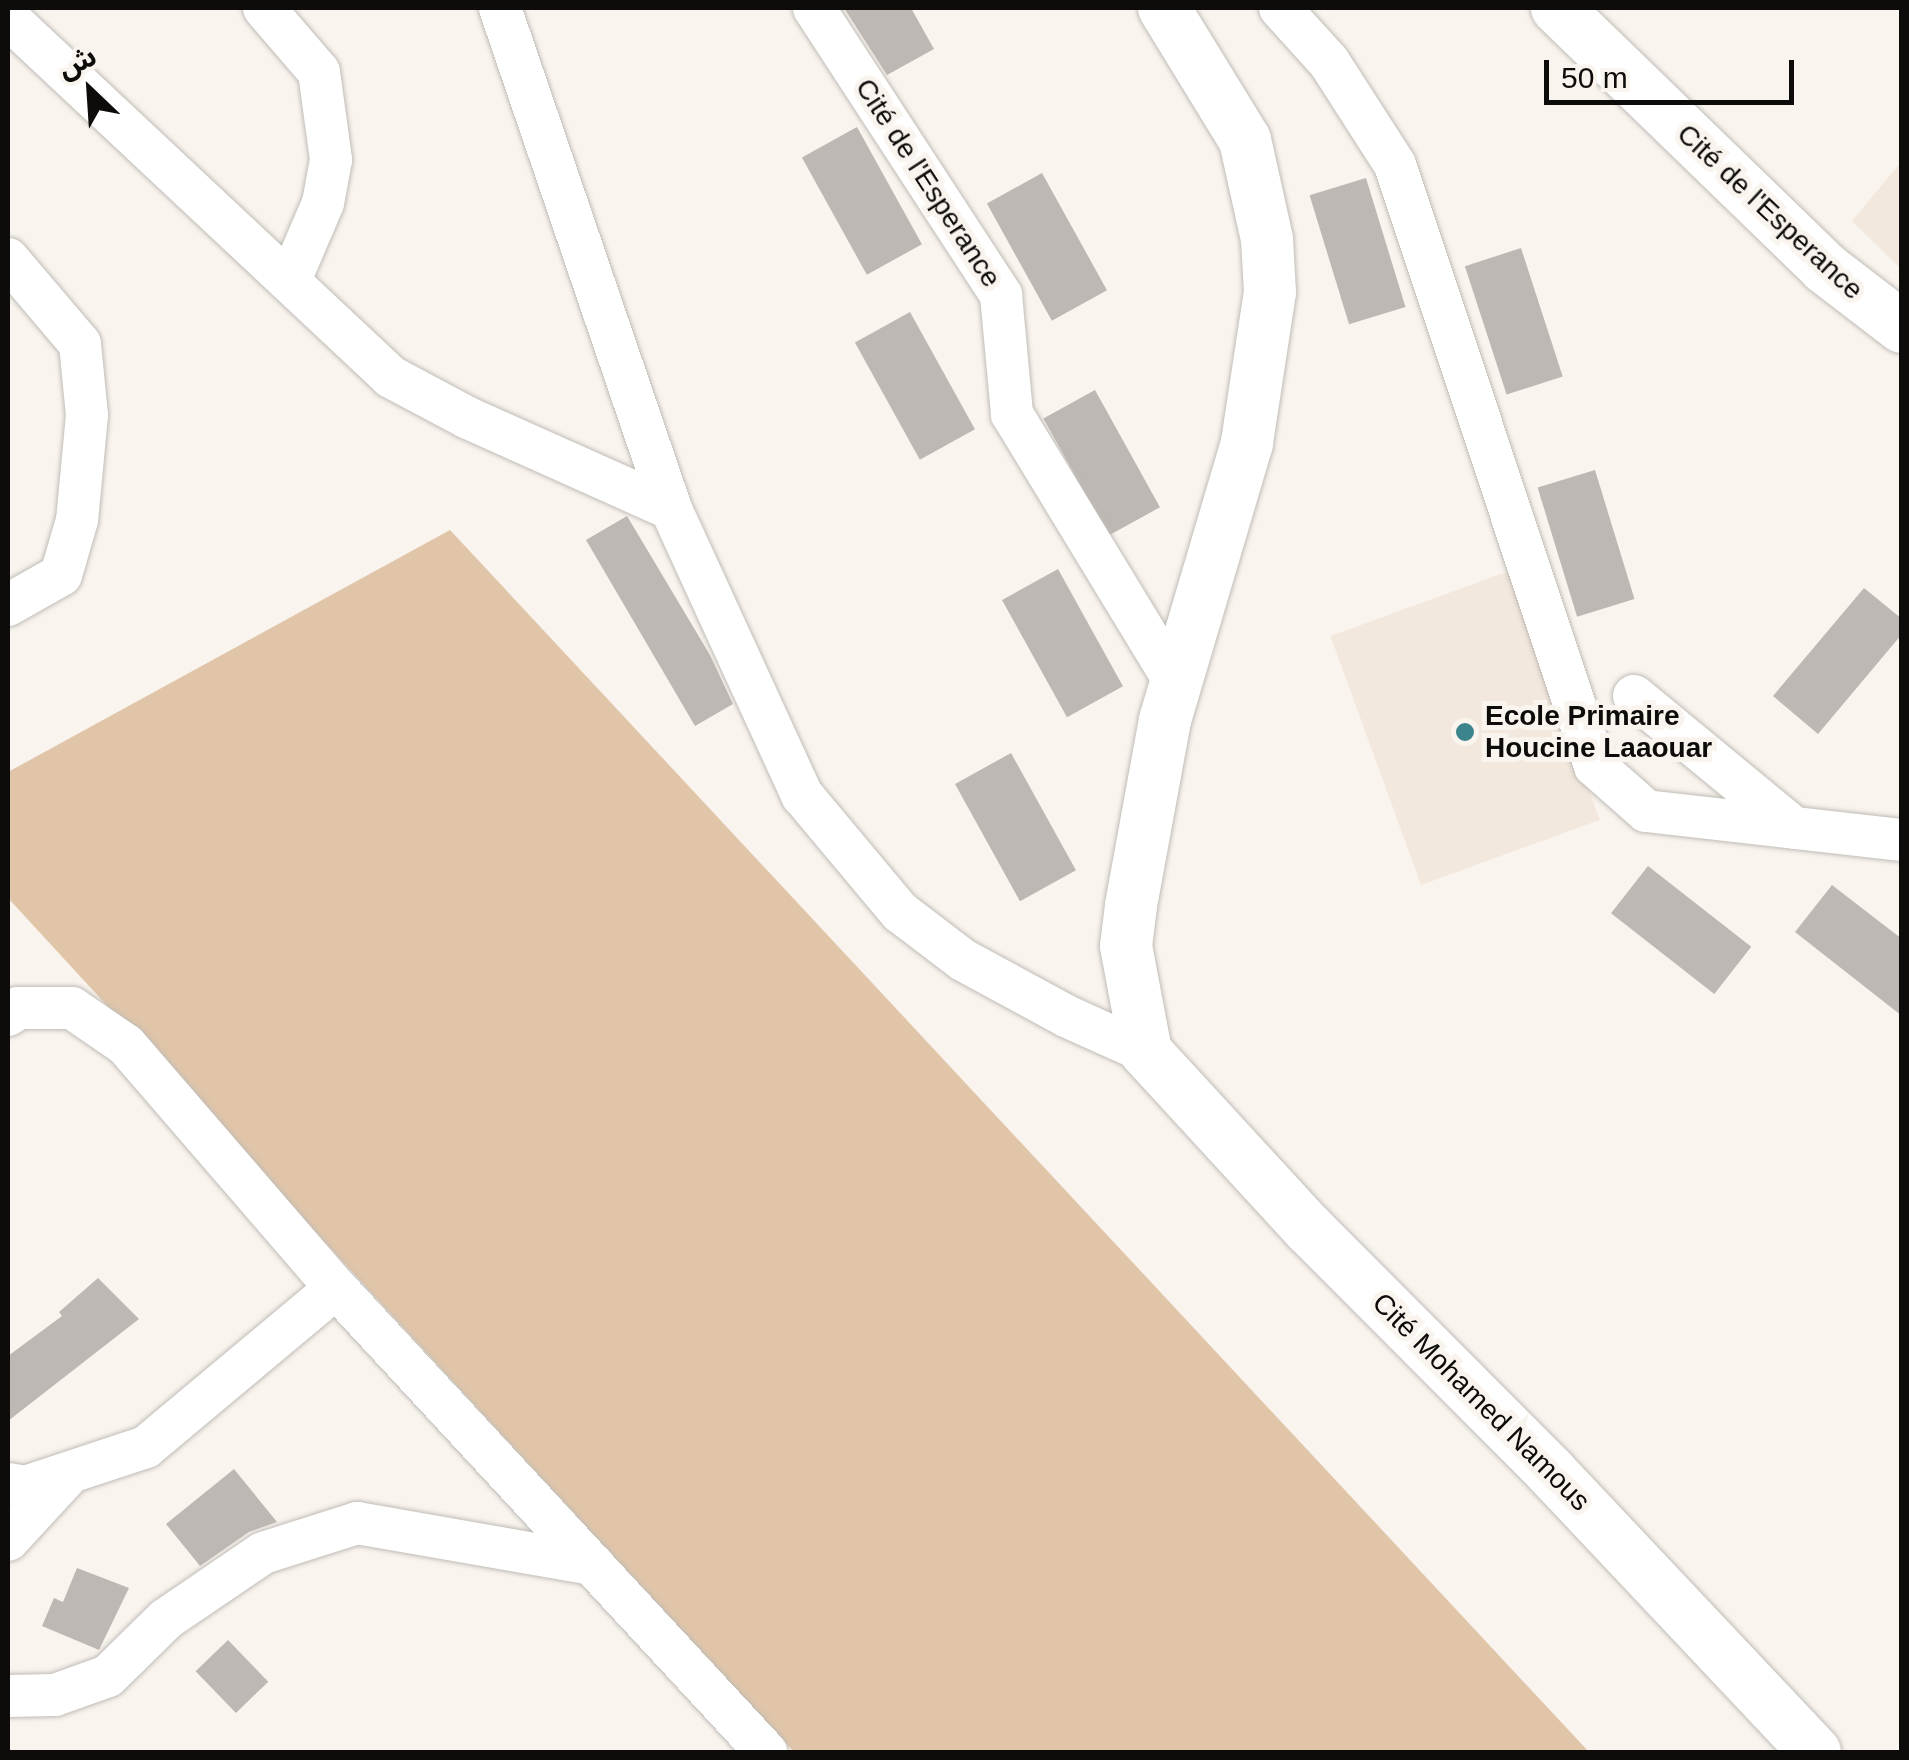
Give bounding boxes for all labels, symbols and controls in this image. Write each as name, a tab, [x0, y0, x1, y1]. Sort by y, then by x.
north arrow	[40, 40, 140, 140]
text: ش	[53, 40, 101, 85]
scale bar	[1549, 40, 1799, 102]
text: 50 m	[1561, 61, 1628, 94]
street label: Cité de l'Esperance	[848, 72, 1008, 294]
street label: Cité de l'Esperance	[1670, 117, 1870, 307]
place label: Ecole Primaire Houcine Laaouar	[1485, 699, 1712, 765]
marker: Ecole Primaire Houcine Laaouar	[1454, 721, 1476, 743]
street label: Cité Mohamed Namous	[1365, 1286, 1597, 1518]

